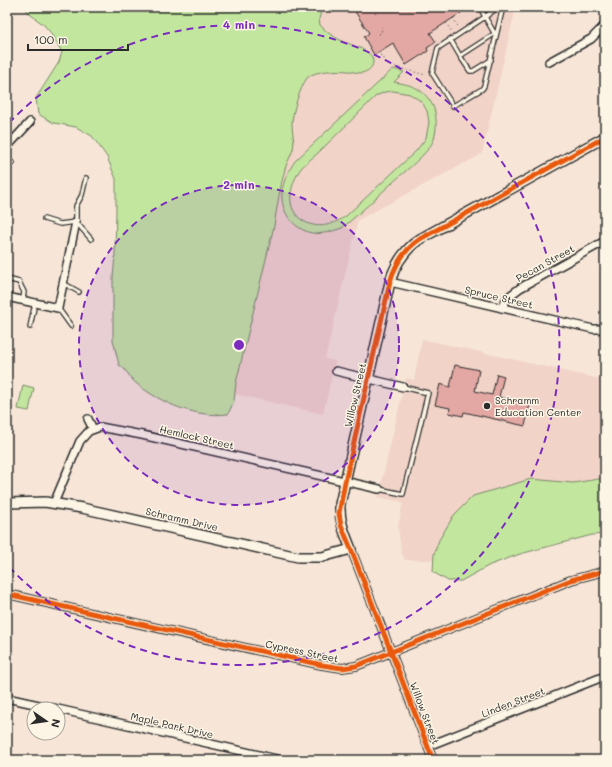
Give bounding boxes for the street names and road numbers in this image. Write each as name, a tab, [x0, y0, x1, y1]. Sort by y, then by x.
street label: Pecan Street	[513, 241, 577, 285]
street label: Spruce Street	[464, 282, 534, 312]
street label: Willow Street	[341, 361, 369, 429]
street label: Hemlock Street	[158, 422, 236, 452]
street label: Schramm Drive	[144, 504, 220, 534]
street label: Cypress Street	[264, 636, 340, 666]
street label: Willow Street	[407, 680, 443, 746]
street label: Linden Street	[479, 683, 547, 721]
street label: Maple Park Drive	[129, 709, 215, 741]

